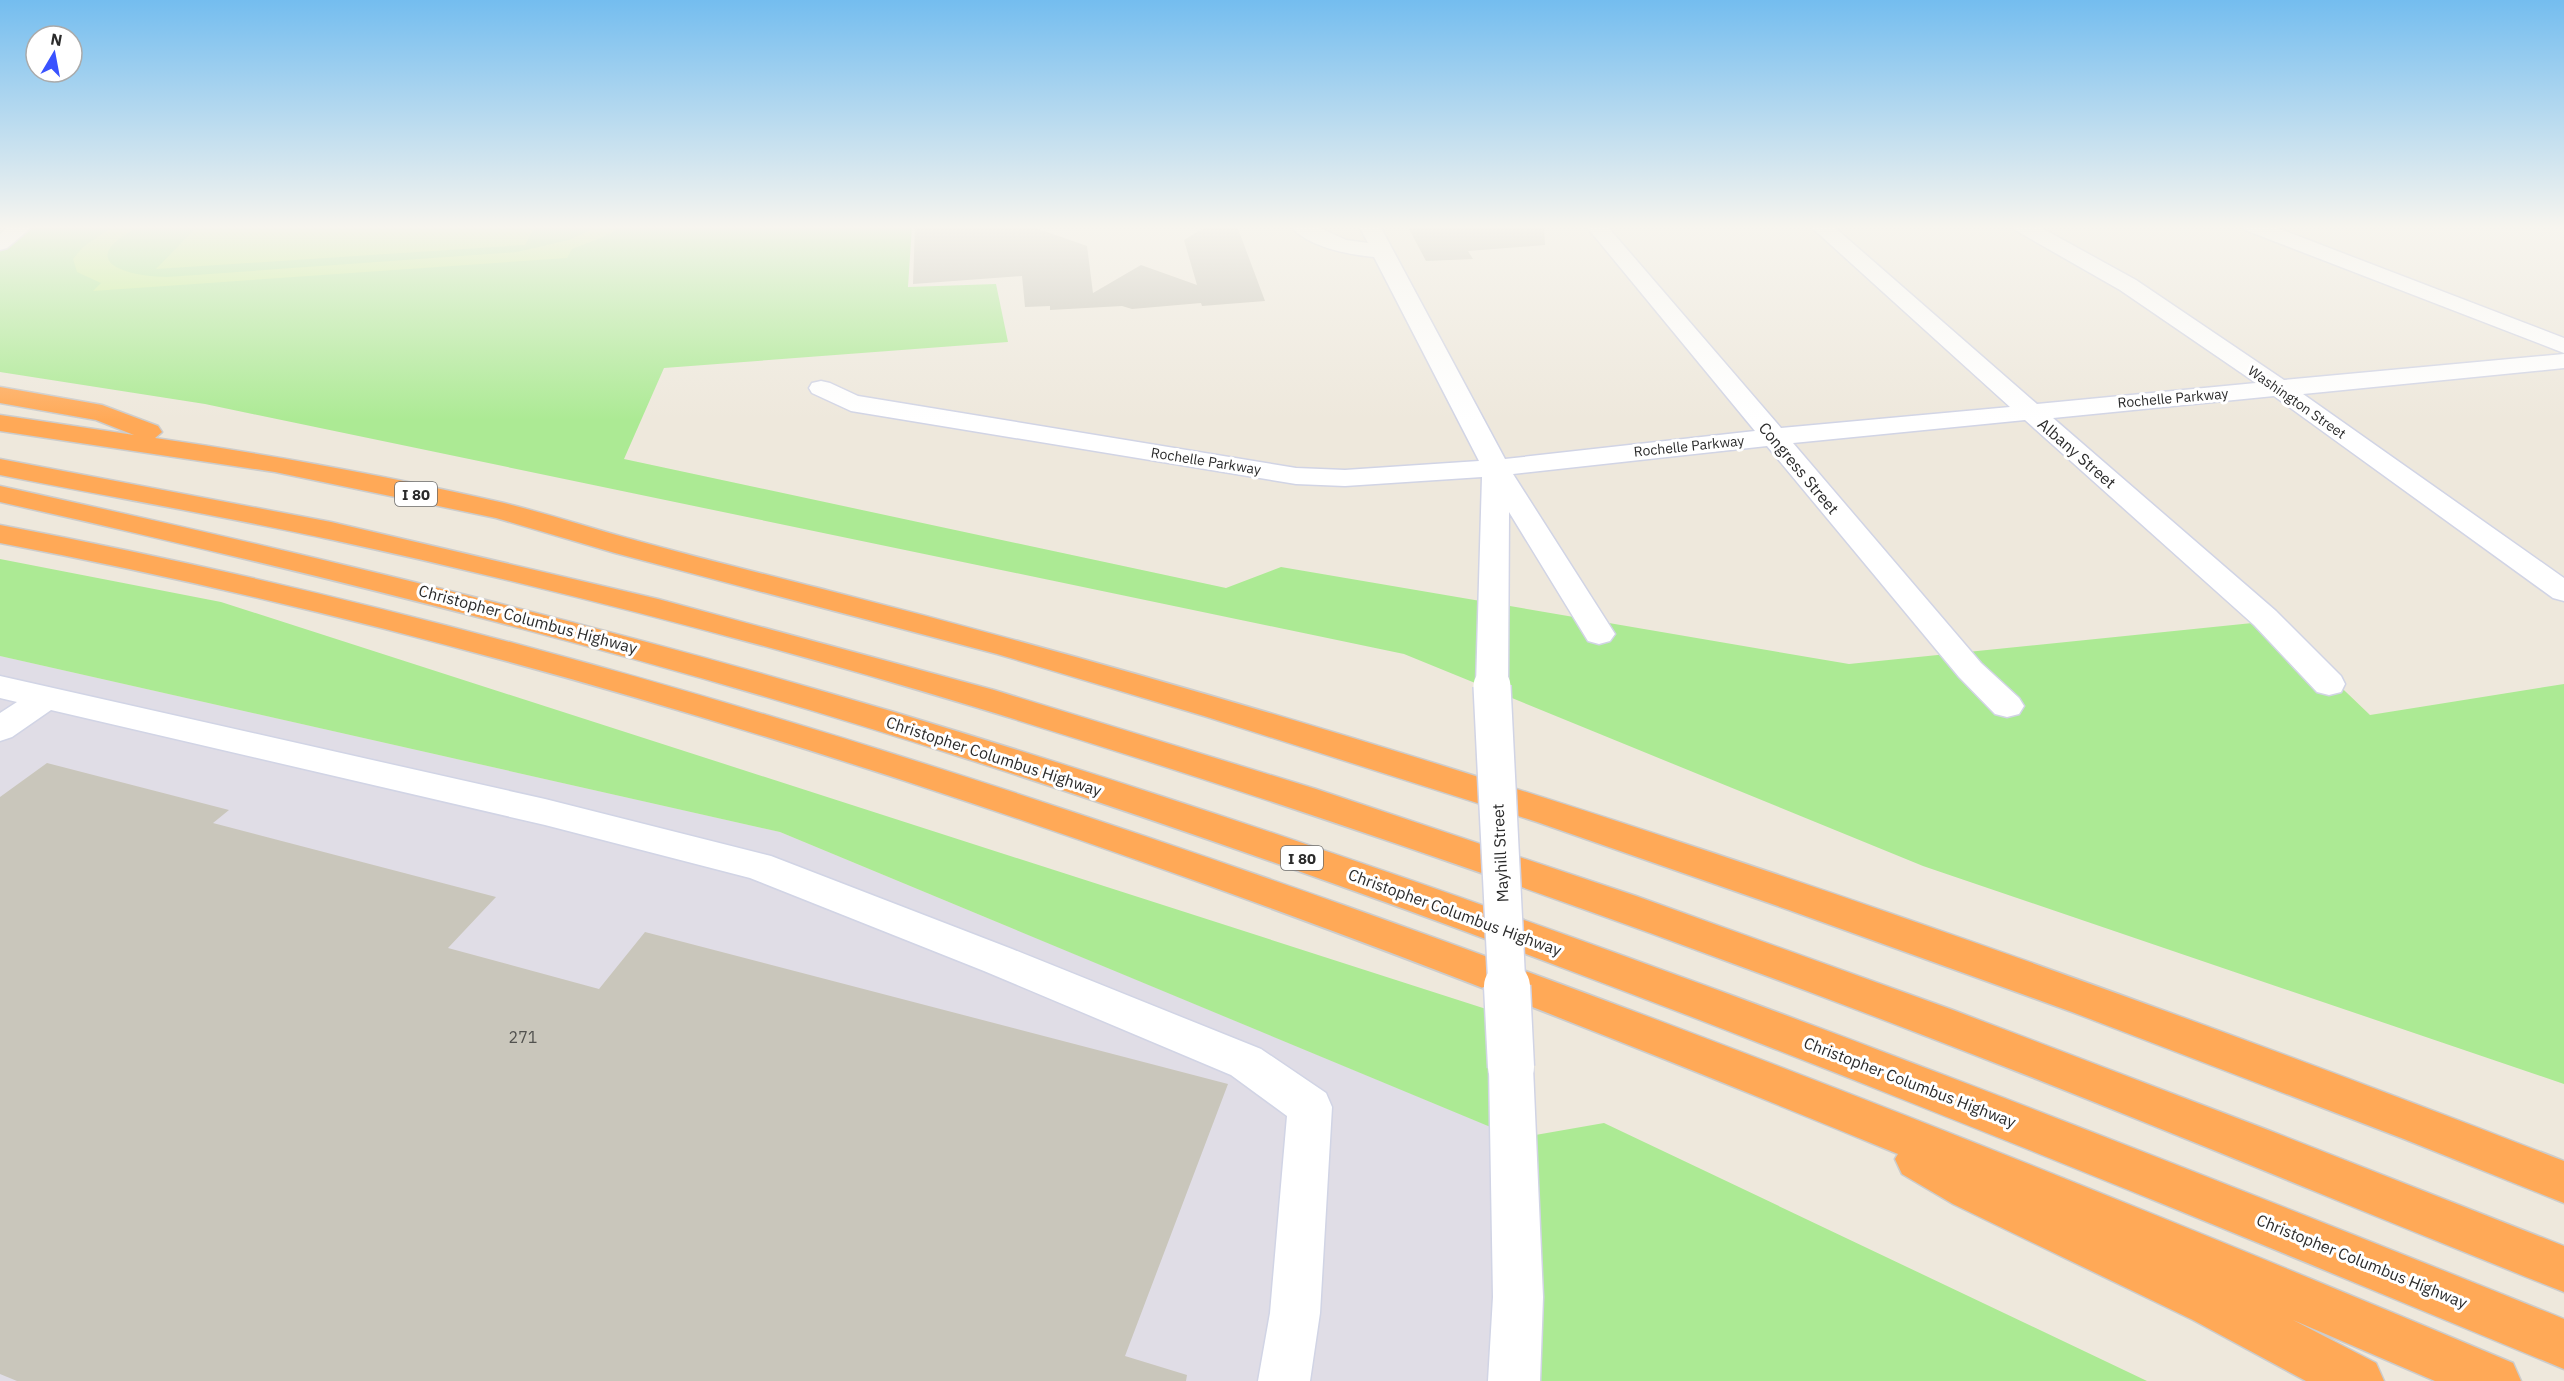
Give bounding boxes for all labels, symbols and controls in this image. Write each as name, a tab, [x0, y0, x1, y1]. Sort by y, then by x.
north arrow	[24, 24, 84, 84]
text: N	[49, 28, 64, 50]
street label: Washington Street	[2244, 361, 2350, 443]
street label: Rochelle Parkway	[2117, 384, 2229, 412]
street label: Albany Street	[2034, 414, 2120, 492]
street label: Congress Street	[1755, 418, 1843, 518]
street label: Rochelle Parkway	[1633, 431, 1745, 461]
street label: Rochelle Parkway	[1150, 443, 1262, 479]
road number: I 80	[395, 482, 437, 506]
street label: Christopher Columbus Highway	[417, 580, 640, 658]
street label: Christopher Columbus Highway	[884, 712, 1104, 800]
street label: Mayhill Street	[1487, 803, 1513, 903]
road number: I 80	[1281, 846, 1323, 870]
street label: Christopher Columbus Highway	[1346, 864, 1564, 960]
house number: 271	[509, 1027, 537, 1047]
street label: Christopher Columbus Highway	[1801, 1032, 2019, 1132]
street label: Christopher Columbus Highway	[2254, 1209, 2470, 1313]

